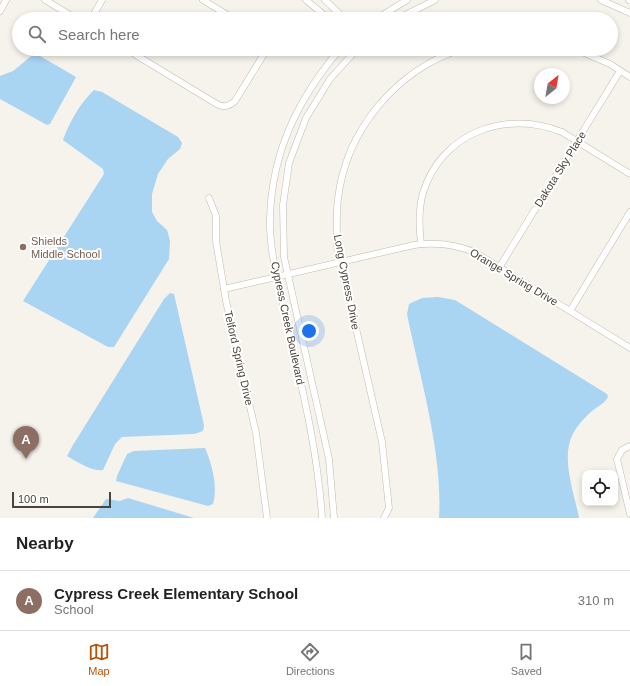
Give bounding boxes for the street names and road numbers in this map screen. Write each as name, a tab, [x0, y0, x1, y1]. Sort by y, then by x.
street label: Dakota Sky Place	[532, 129, 588, 209]
street label: Long Cypress Drive	[332, 233, 362, 331]
street label: Orange Spring Drive	[468, 246, 560, 308]
street label: Cypress Creek Boulevard	[269, 260, 307, 386]
street label: Telford Spring Drive	[222, 310, 256, 406]

